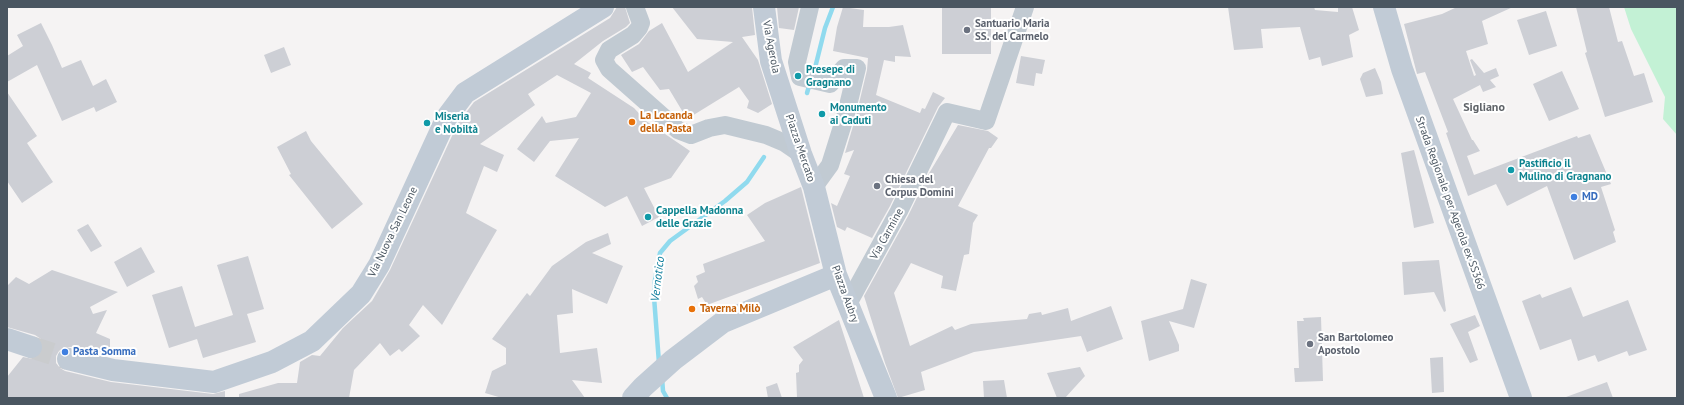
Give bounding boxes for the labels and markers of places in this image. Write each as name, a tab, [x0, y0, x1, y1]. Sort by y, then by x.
place label: Santuario Maria SS. del Carmelo	[975, 17, 1050, 43]
marker: Santuario Maria SS. del Carmelo	[962, 25, 972, 35]
place label: Presepe di Gragnano	[806, 63, 855, 89]
marker: Presepe di Gragnano	[793, 71, 803, 81]
place label: Monumento ai Caduti	[830, 101, 887, 127]
place label: La Locanda della Pasta	[640, 109, 693, 135]
marker: Monumento ai Caduti	[817, 109, 827, 119]
place label: Miseria e Nobiltà	[435, 110, 478, 136]
marker: La Locanda della Pasta	[627, 117, 637, 127]
marker: Miseria e Nobiltà	[422, 118, 432, 128]
place label: Pastificio il Mulino di Gragnano	[1519, 157, 1612, 183]
marker: Pastificio il Mulino di Gragnano	[1506, 165, 1516, 175]
place label: Chiesa del Corpus Domini	[885, 173, 954, 199]
marker: Chiesa del Corpus Domini	[872, 181, 882, 191]
place label: MD	[1582, 190, 1598, 204]
marker: MD	[1569, 192, 1579, 202]
place label: Cappella Madonna delle Grazie	[656, 204, 743, 230]
marker: Cappella Madonna delle Grazie	[643, 212, 653, 222]
place label: Taverna Milò	[700, 302, 760, 316]
marker: Taverna Milò	[687, 304, 697, 314]
place label: San Bartolomeo Apostolo	[1318, 331, 1393, 357]
marker: San Bartolomeo Apostolo	[1305, 339, 1315, 349]
place label: Pasta Somma	[73, 345, 136, 359]
marker: Pasta Somma	[60, 347, 70, 357]

